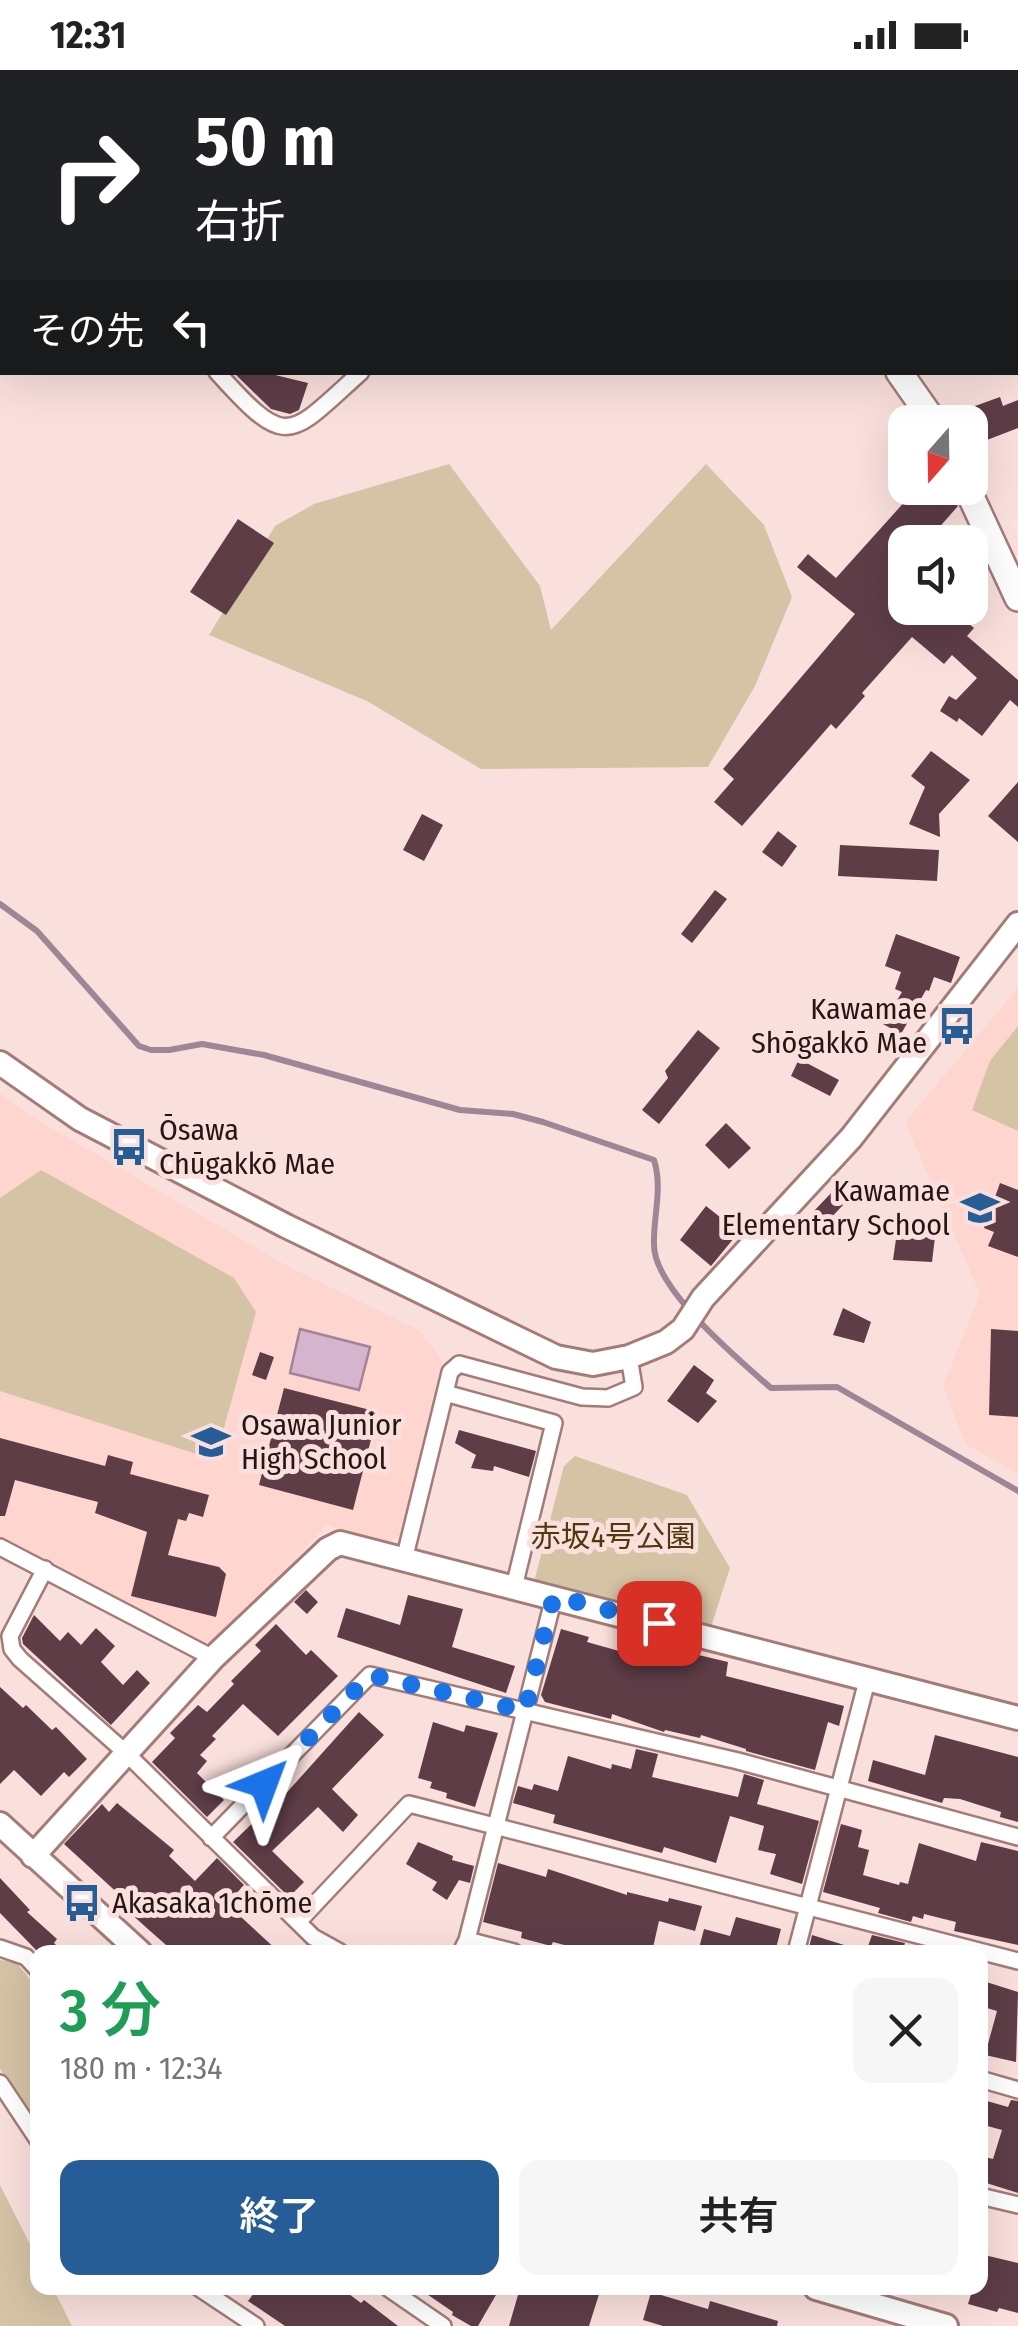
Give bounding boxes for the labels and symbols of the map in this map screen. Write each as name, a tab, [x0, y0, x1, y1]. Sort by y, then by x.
north arrow	[888, 405, 988, 505]
place label: Kawamae Shōgakkō Mae	[751, 991, 927, 1061]
bus stop icon: Kawamae Shōgakkō Mae	[936, 1005, 978, 1047]
place label: Ōsawa Chūgakkō Mae	[159, 1112, 335, 1182]
bus stop icon: Ōsawa Chūgakkō Mae	[108, 1126, 150, 1168]
place label: Kawamae Elementary School	[722, 1173, 950, 1243]
school or university icon: Kawamae Elementary School	[959, 1187, 1001, 1229]
place label: Osawa Junior High School	[241, 1407, 402, 1477]
school or university icon: Osawa Junior High School	[190, 1421, 232, 1463]
park label: 赤坂4号公園	[531, 1519, 695, 1555]
pin	[617, 1581, 702, 1666]
position arrow	[212, 1732, 316, 1836]
bus stop icon: Akasaka 1chōme	[61, 1882, 103, 1924]
place label: Akasaka 1chōme	[112, 1885, 312, 1921]

